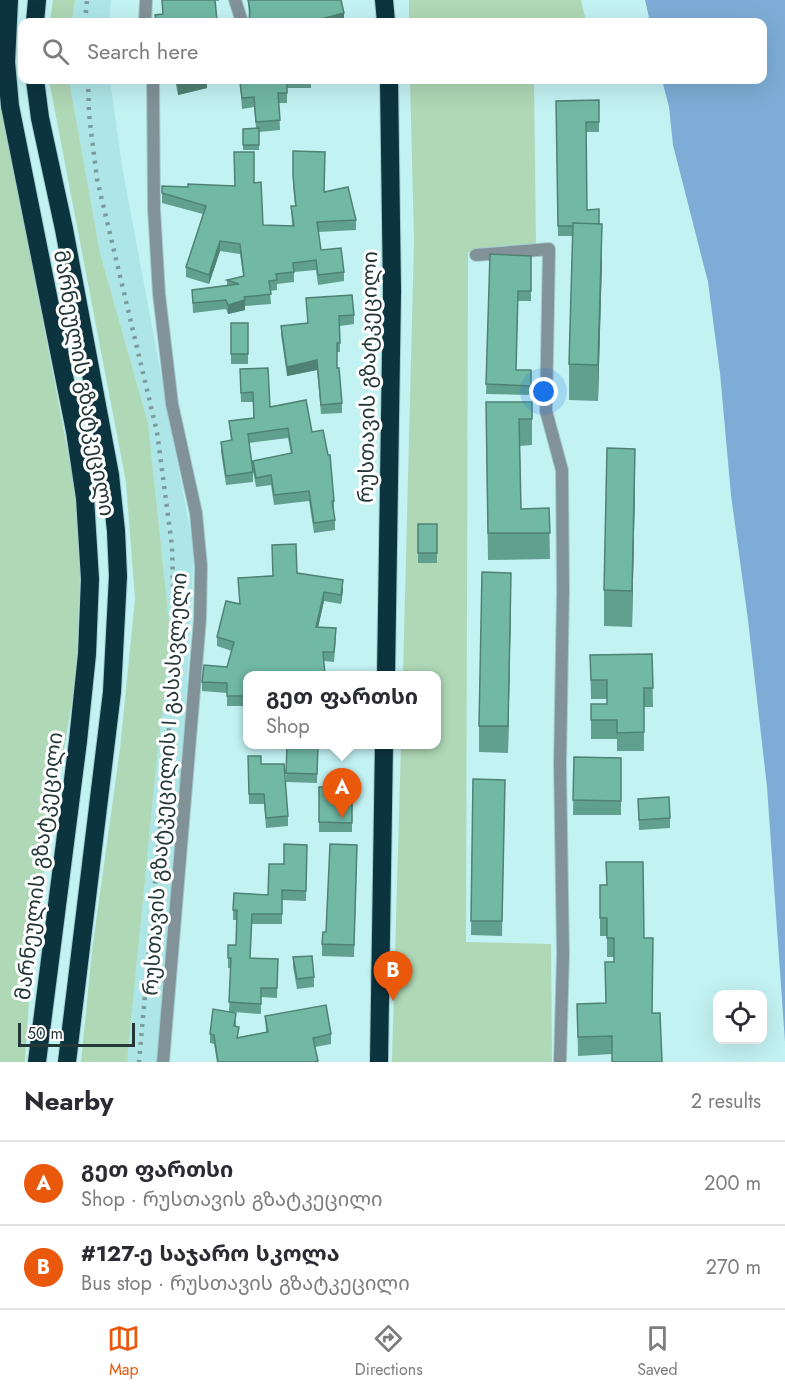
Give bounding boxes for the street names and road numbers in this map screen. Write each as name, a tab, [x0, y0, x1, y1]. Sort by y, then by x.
street label: მარნეულის გზატკეცილი	[46, 248, 122, 518]
street label: რუსთავის გზატკეცილი	[351, 251, 385, 503]
street label: რუსთავის გზატკეცილის I გასასვლელი	[135, 571, 195, 997]
street label: მარნეულის გზატკეცილი	[8, 730, 70, 1002]

